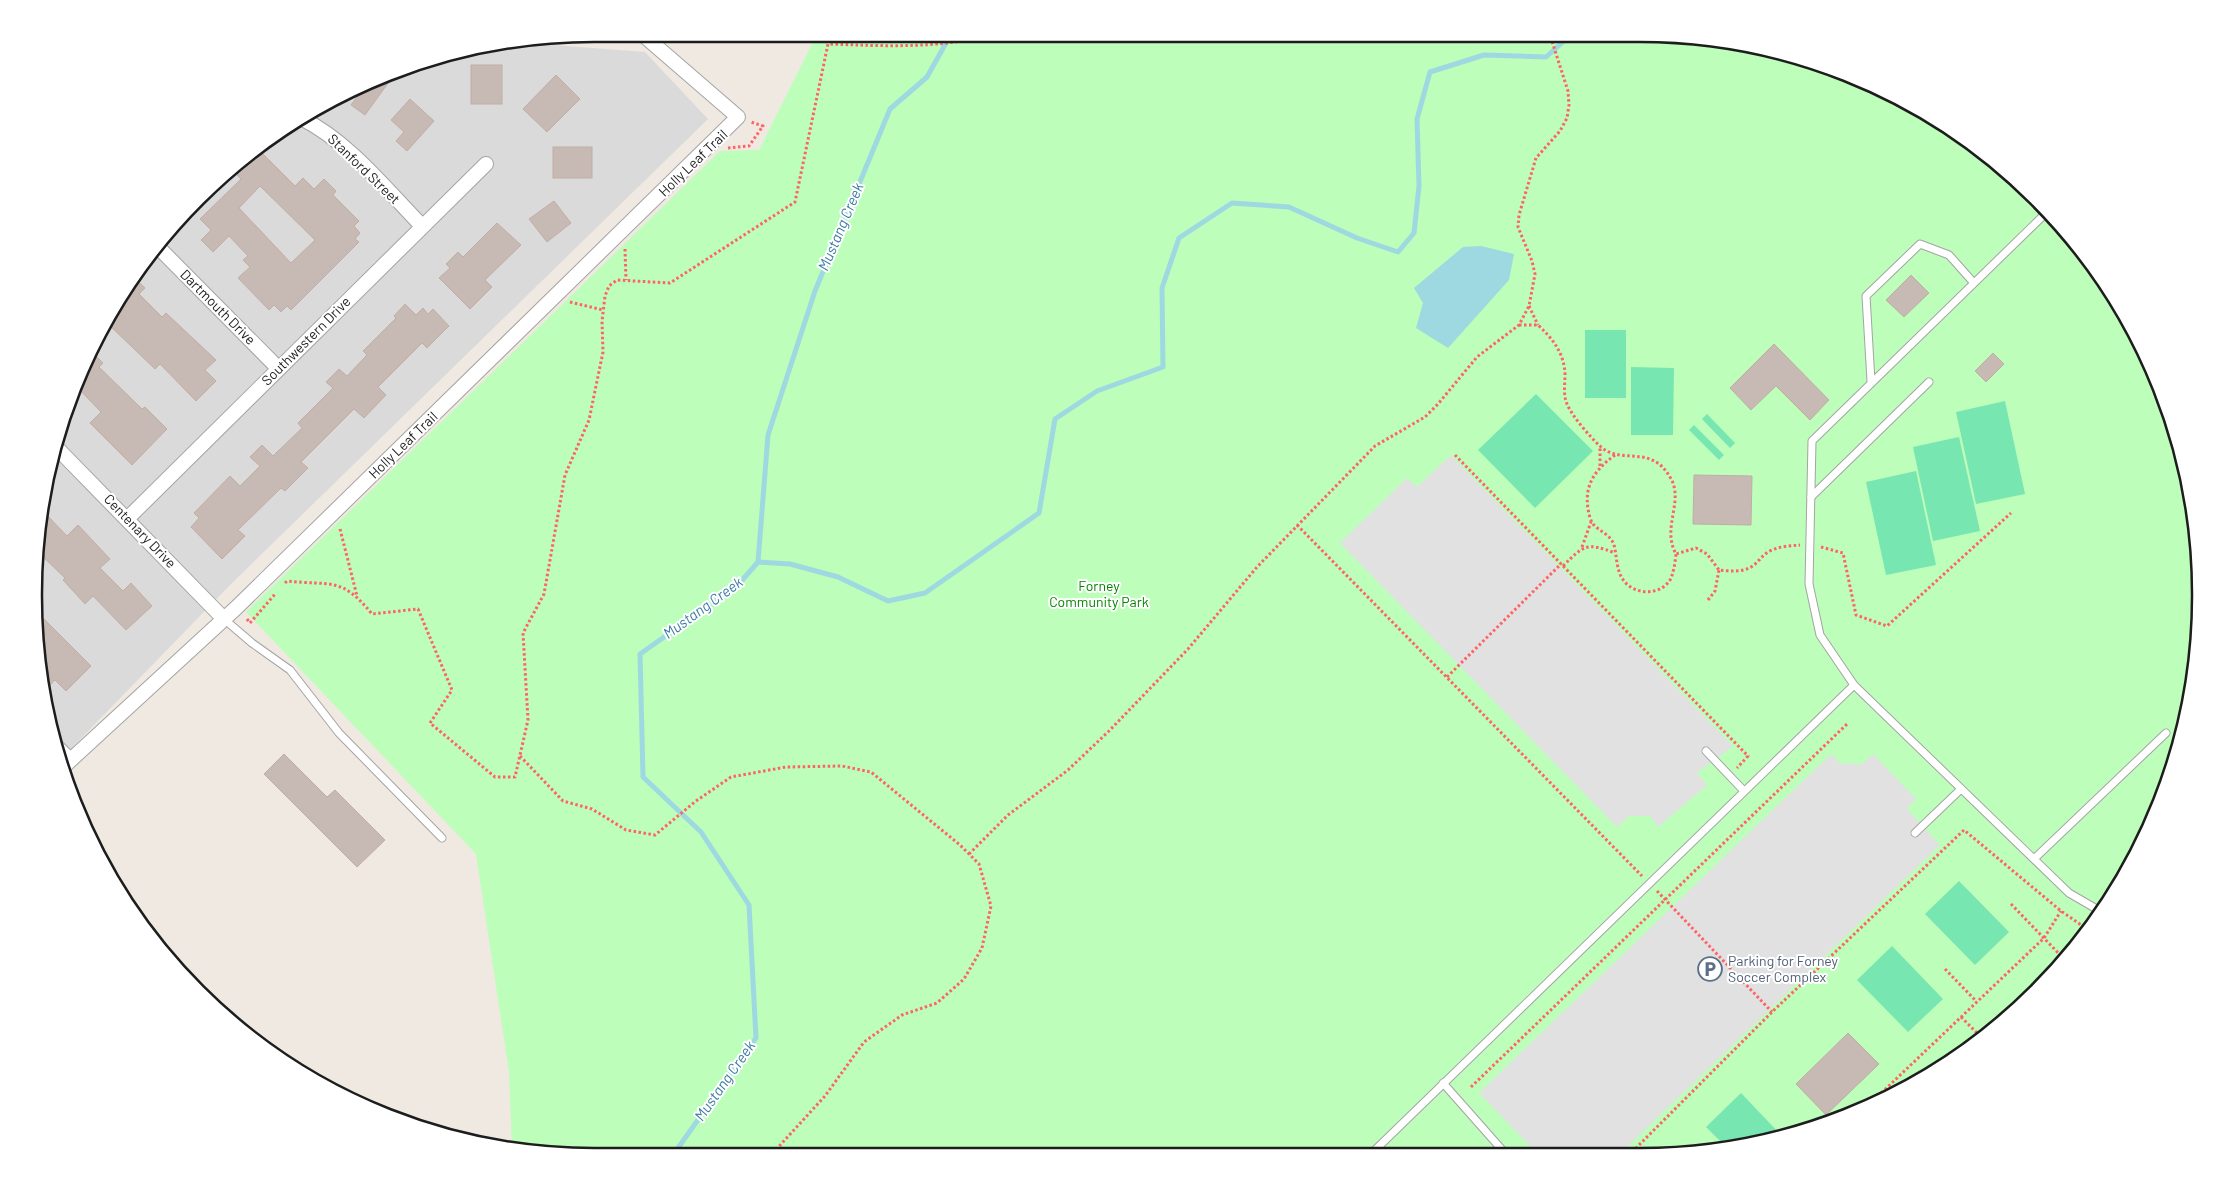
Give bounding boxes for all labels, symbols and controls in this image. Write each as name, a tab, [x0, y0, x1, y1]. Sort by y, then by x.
street label: Holly Leaf Trail	[655, 126, 731, 200]
street label: Stanford Street	[325, 130, 404, 207]
water label: Mustang Creek	[813, 179, 867, 273]
street label: Dartmouth Drive	[177, 266, 259, 348]
street label: Southwestern Drive	[258, 293, 354, 389]
street label: Holly Leaf Trail	[365, 408, 441, 482]
street label: Centenary Drive	[101, 490, 180, 571]
water label: Mustang Creek	[659, 572, 746, 642]
park label: Forney Community Park	[1049, 577, 1149, 610]
place label: Parking for Forney Soccer Complex	[1728, 952, 1839, 985]
parking icon: Parking for Forney Soccer Complex	[1697, 956, 1723, 982]
water label: Mustang Creek	[690, 1036, 759, 1124]

